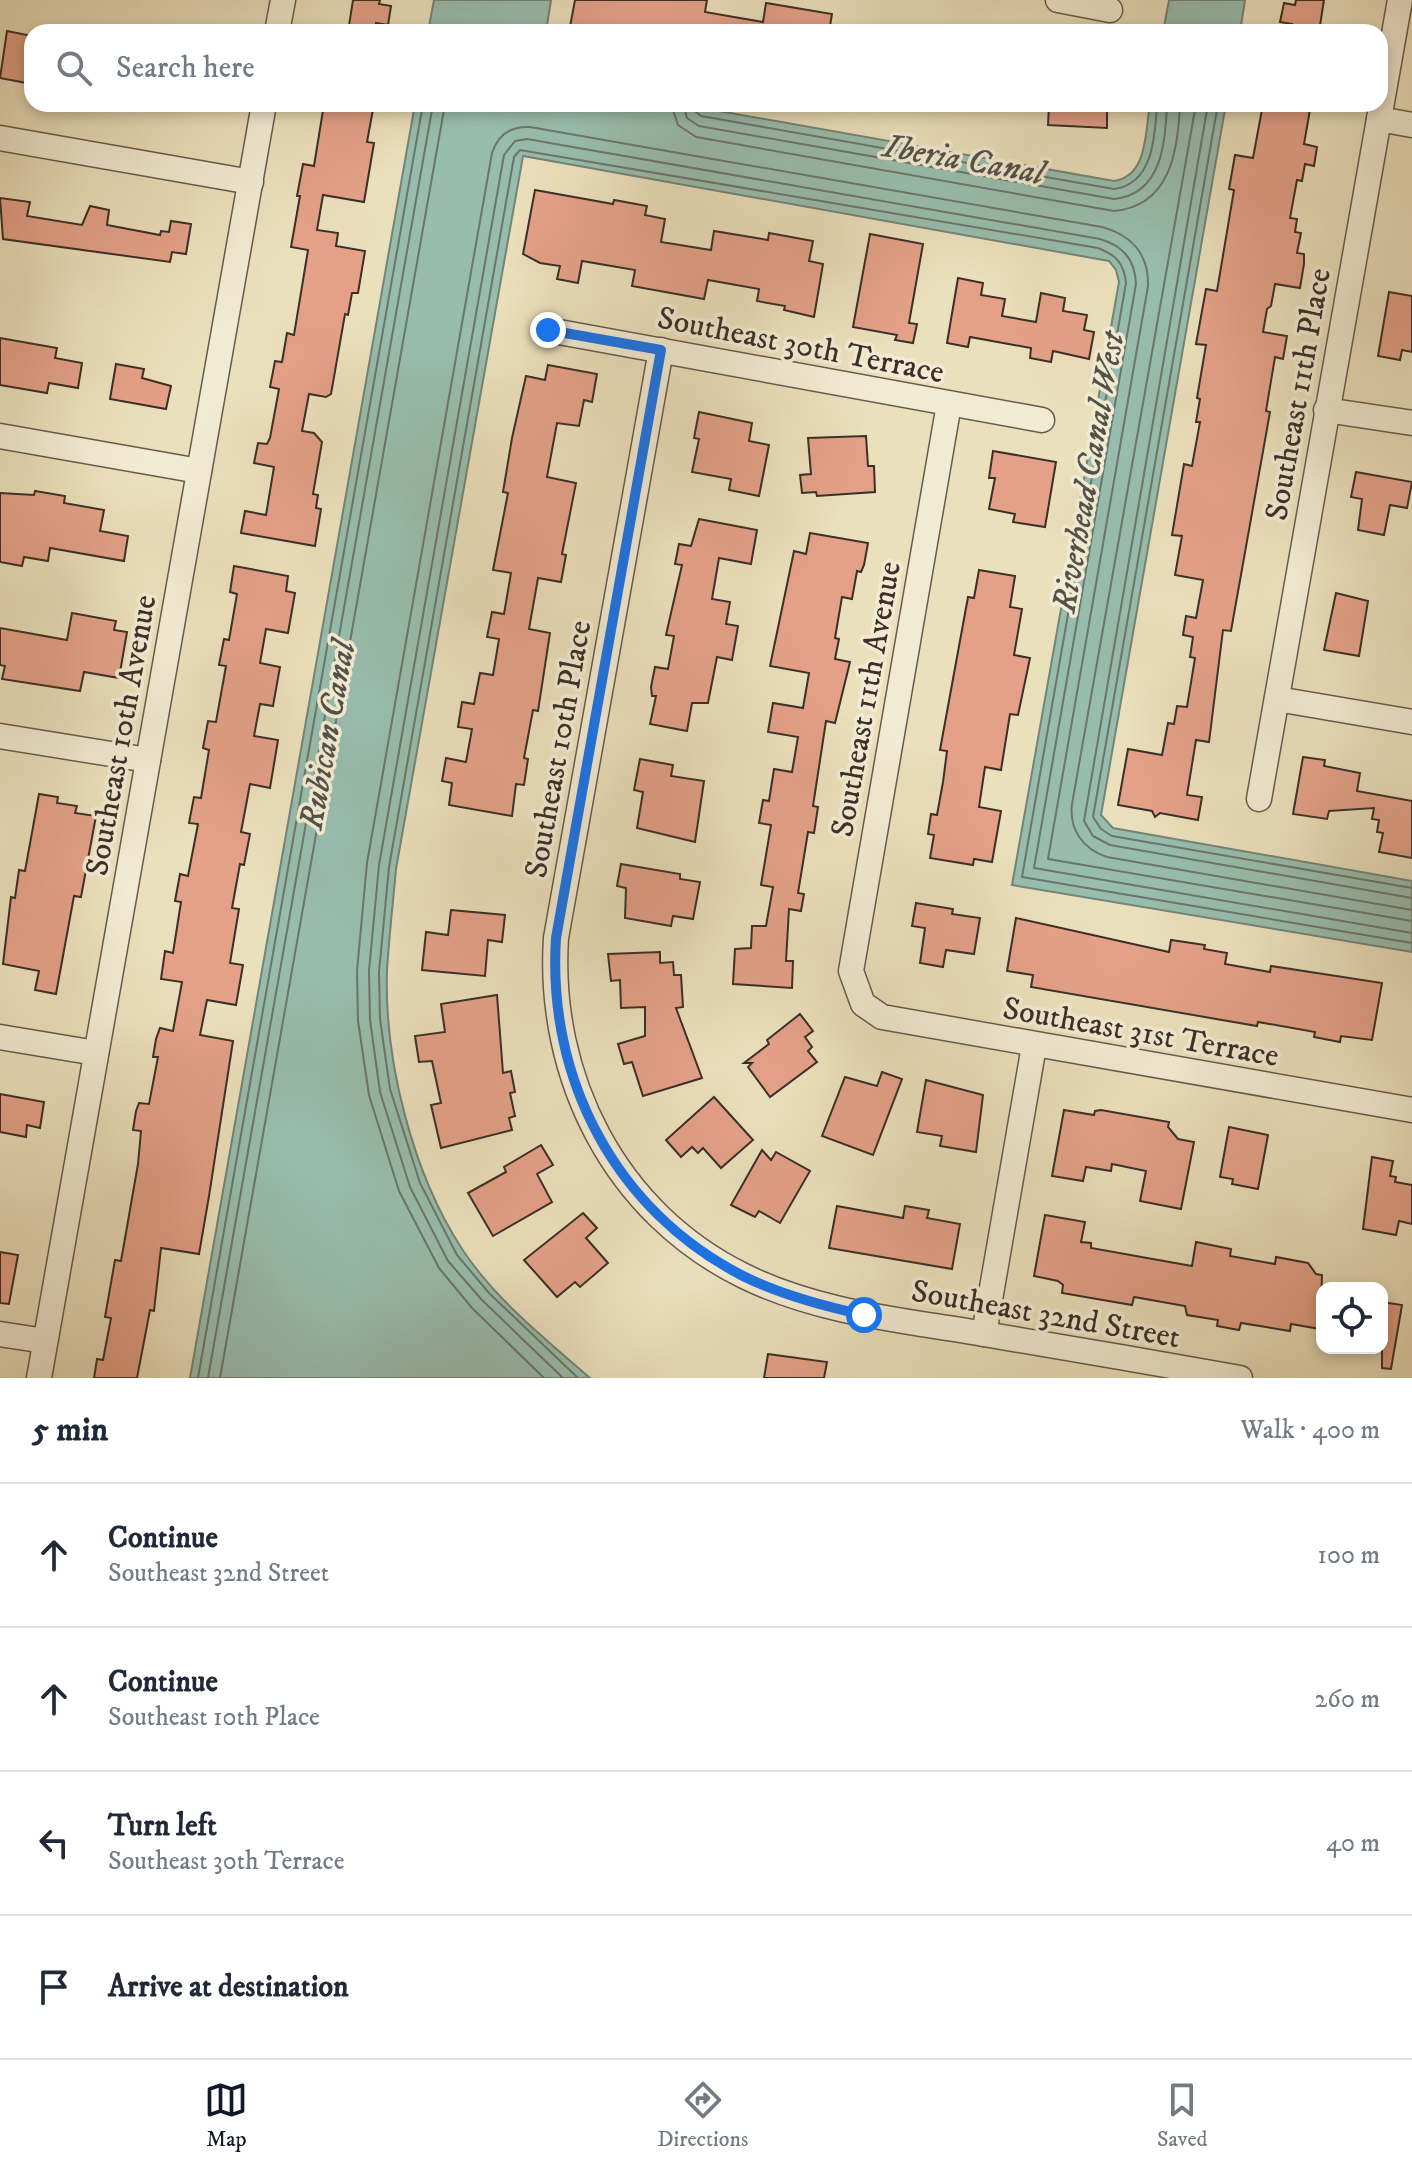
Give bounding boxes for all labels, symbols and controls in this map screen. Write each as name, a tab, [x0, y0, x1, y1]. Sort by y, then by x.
search box	[24, 24, 1388, 112]
icon: search	[52, 46, 96, 90]
text: Search here	[116, 50, 255, 87]
water label: Iberia Canal	[878, 125, 1050, 195]
street label: Southeast 11th Place	[1257, 265, 1341, 524]
street label: Southeast 30th Terrace	[654, 299, 947, 393]
route end	[530, 312, 566, 348]
water label: Riverhead Canal West	[1043, 326, 1135, 617]
street label: Southeast 11th Avenue	[823, 558, 911, 840]
street label: Southeast 10th Avenue	[78, 592, 166, 879]
street label: Southeast 10th Place	[517, 617, 601, 881]
water label: Rubican Canal	[291, 635, 366, 834]
street label: Southeast 31st Terrace	[1000, 989, 1282, 1077]
street label: Southeast 32nd Street	[908, 1272, 1183, 1358]
map controls	[1316, 1282, 1388, 1354]
button: locate	[1316, 1282, 1388, 1354]
route start	[846, 1297, 882, 1333]
text: 5 min	[32, 1409, 108, 1451]
text: Walk · 400 m	[1241, 1414, 1380, 1447]
text: Continue	[108, 1520, 218, 1557]
icon: ahead	[32, 1533, 76, 1577]
text: 100 m	[1317, 1539, 1380, 1572]
text: Southeast 32nd Street	[108, 1557, 329, 1590]
text: Continue	[108, 1664, 218, 1701]
icon: ahead	[32, 1677, 76, 1721]
text: 260 m	[1315, 1683, 1380, 1716]
text: Southeast 10th Place	[108, 1701, 320, 1734]
text: Turn left	[108, 1808, 217, 1845]
icon: left	[32, 1821, 76, 1865]
text: 40 m	[1326, 1827, 1380, 1860]
text: Southeast 30th Terrace	[108, 1845, 345, 1878]
icon: arrive	[32, 1965, 76, 2009]
text: Arrive at destination	[108, 1969, 349, 2006]
tab: Map	[204, 2078, 248, 2153]
tab: Directions	[657, 2078, 748, 2153]
tab: Saved	[1157, 2078, 1208, 2153]

